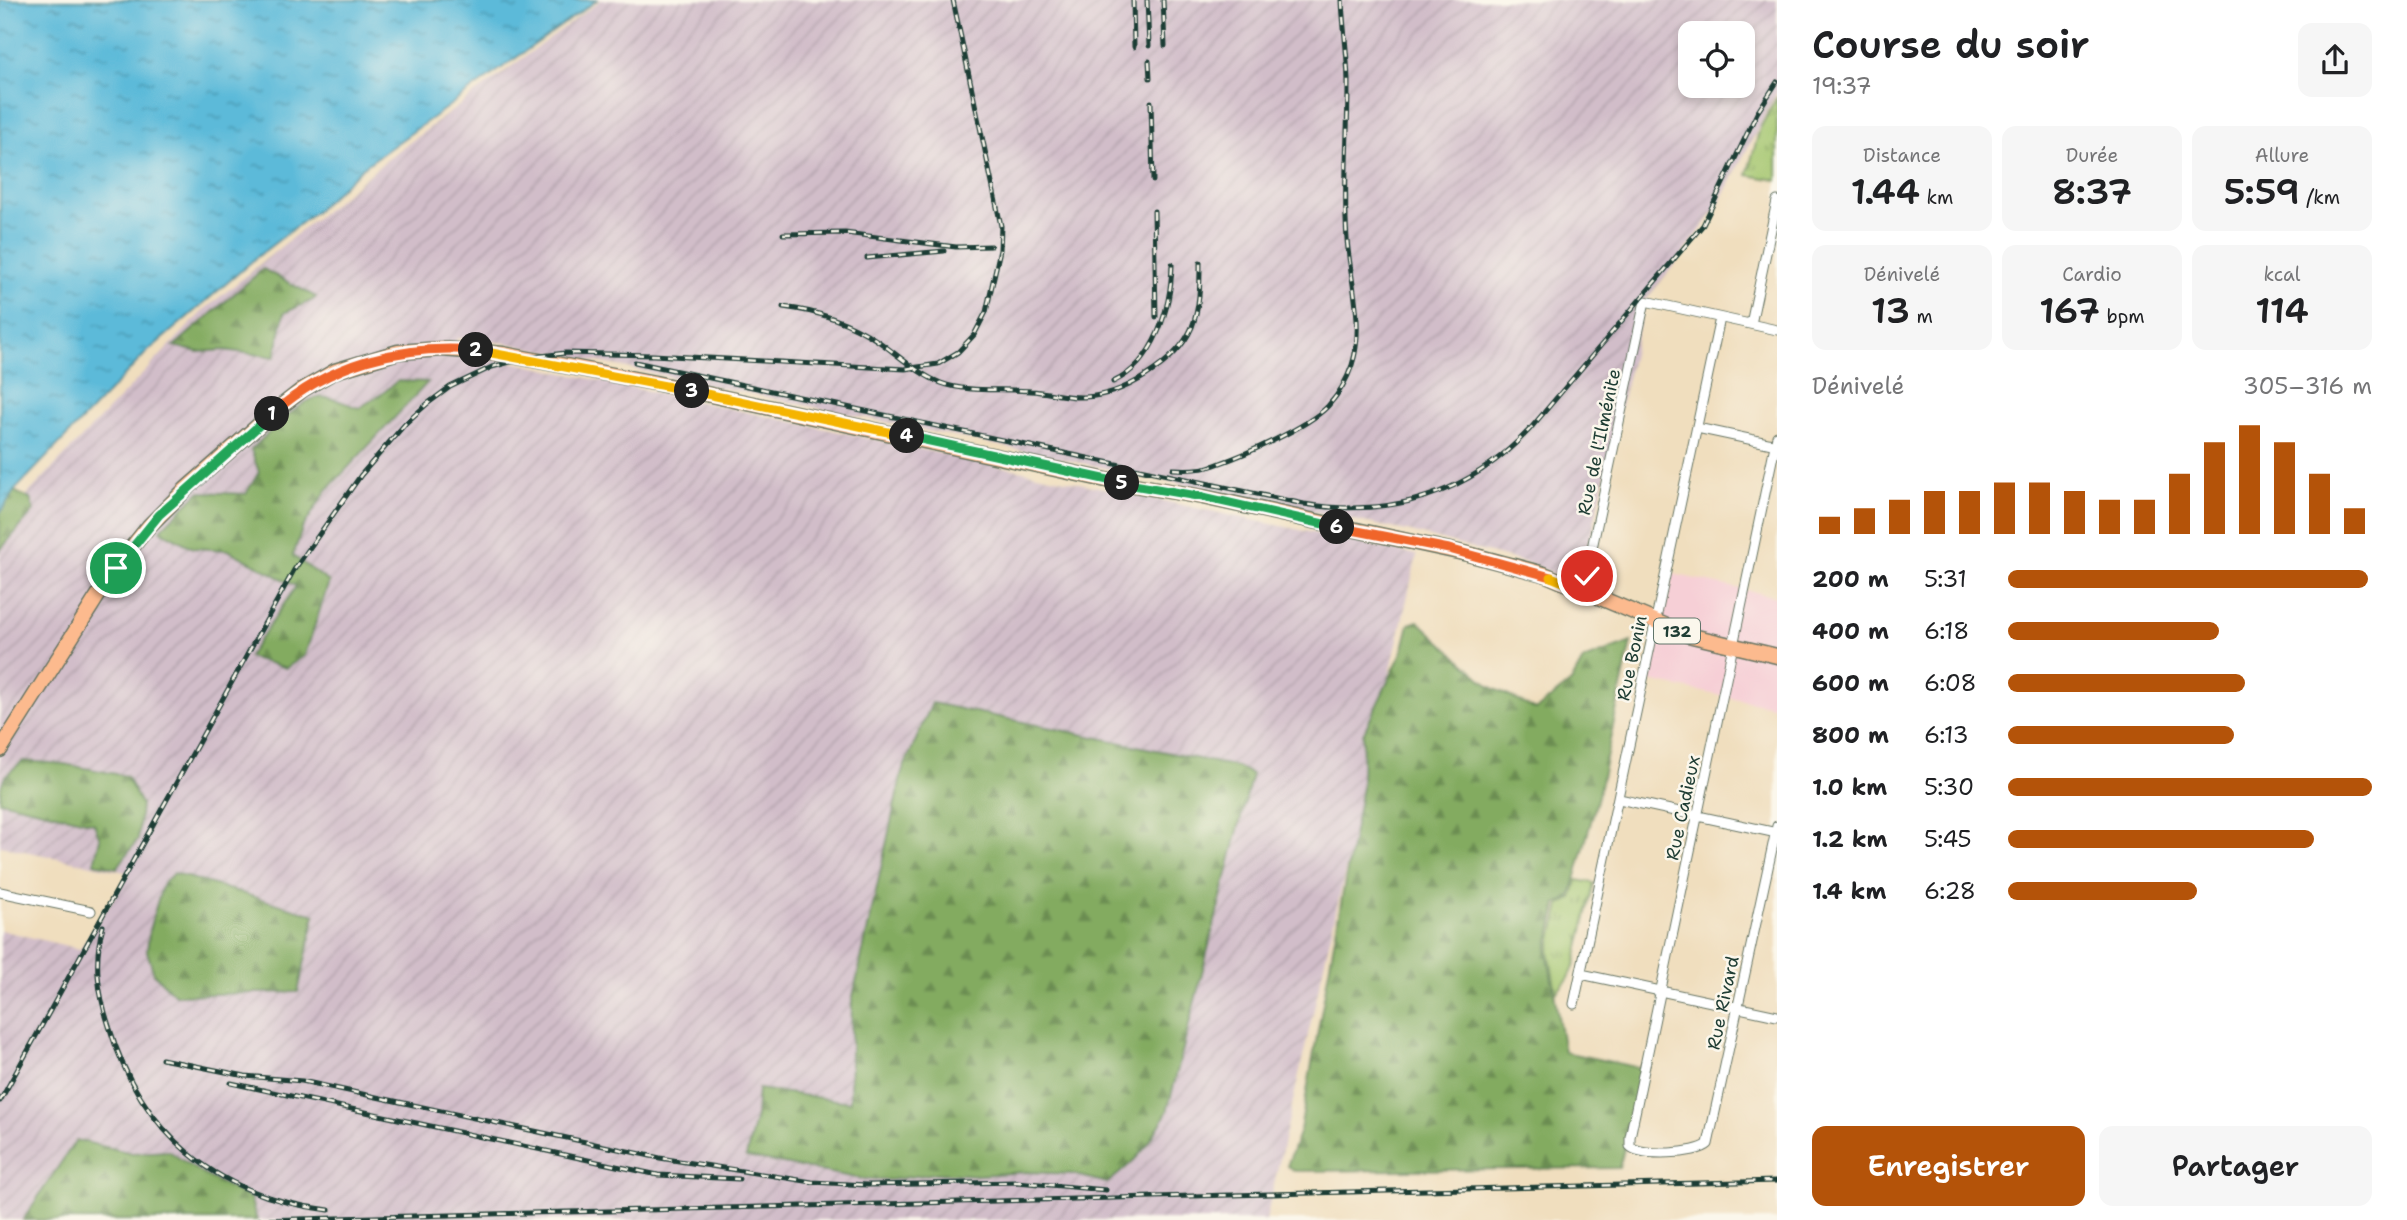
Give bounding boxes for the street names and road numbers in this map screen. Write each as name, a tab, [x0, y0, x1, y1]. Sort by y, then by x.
street label: Rue de l'Ilménite	[1572, 367, 1626, 517]
street label: Rue Bonin	[1611, 613, 1653, 703]
road number: 132	[1654, 618, 1700, 644]
street label: Rue Cadieux	[1660, 753, 1706, 863]
street label: Rue Rivard	[1701, 954, 1745, 1052]

